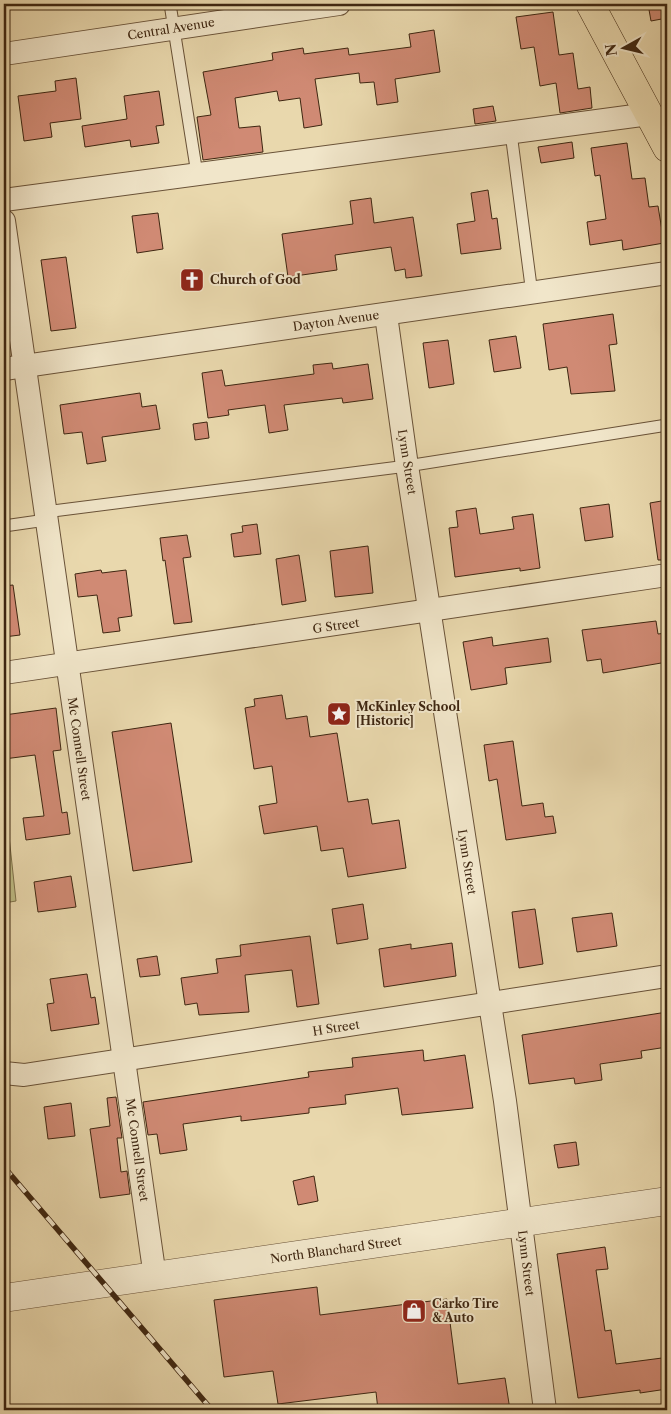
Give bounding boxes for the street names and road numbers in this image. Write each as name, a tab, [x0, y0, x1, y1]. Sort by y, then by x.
street label: Central Avenue	[126, 14, 216, 43]
street label: Dayton Avenue	[292, 307, 380, 334]
street label: Lynn Street	[395, 428, 420, 497]
street label: G Street	[312, 615, 361, 636]
street label: Mc Connell Street	[65, 696, 94, 802]
street label: Lynn Street	[455, 828, 480, 897]
street label: H Street	[311, 1016, 361, 1039]
street label: Mc Connell Street	[123, 1097, 152, 1203]
street label: Lynn Street	[515, 1229, 538, 1297]
street label: North Blanchard Street	[269, 1233, 403, 1266]

